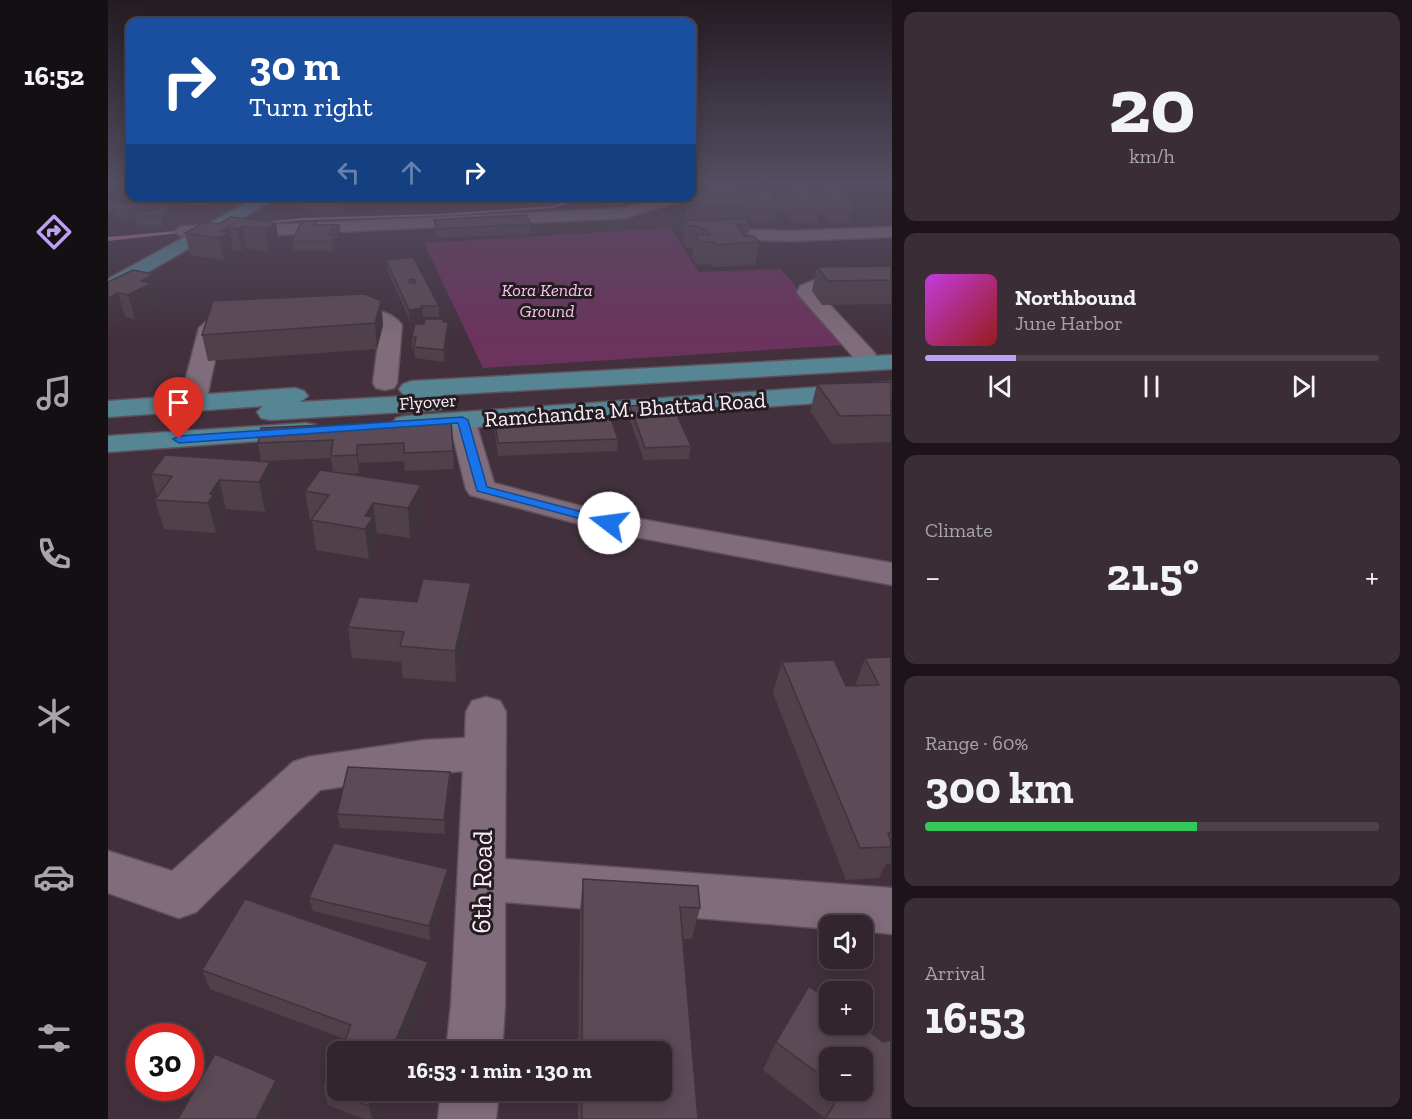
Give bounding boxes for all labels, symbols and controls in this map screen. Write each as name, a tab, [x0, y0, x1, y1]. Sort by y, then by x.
text: 30 m	[249, 40, 340, 91]
icon: right	[150, 42, 228, 120]
text: 20	[1109, 58, 1195, 152]
text: 16:52	[24, 60, 84, 92]
text: Turn right	[249, 91, 373, 123]
text: km/h	[1129, 144, 1175, 168]
icon: left	[332, 156, 365, 189]
icon: ahead	[395, 156, 428, 189]
icon: right	[458, 156, 491, 189]
icon: directions	[33, 211, 75, 253]
park label: Kora Kendra Ground	[501, 279, 593, 322]
text: Northbound	[1015, 284, 1136, 311]
text: June Harbor	[1015, 311, 1123, 335]
icon: previous	[984, 370, 1017, 403]
icon: pause	[1135, 370, 1168, 403]
icon: next	[1287, 370, 1320, 403]
icon: music	[33, 372, 75, 414]
pin	[153, 377, 204, 439]
icon: arrive	[162, 386, 195, 419]
street label: Ramchandra M. Bhattad Road	[483, 386, 767, 433]
street label: Flyover	[399, 389, 457, 415]
position arrow	[577, 491, 641, 555]
text: Climate	[925, 518, 993, 542]
icon: phone	[33, 533, 75, 575]
text: 21.5°	[1107, 548, 1199, 602]
text: −	[925, 557, 940, 596]
text: +	[1365, 557, 1379, 596]
icon: climate	[33, 695, 75, 737]
text: Range · 60%	[925, 731, 1028, 755]
text: 300 km	[925, 761, 1074, 815]
street label: 6th Road	[465, 830, 499, 934]
icon: car	[33, 856, 75, 898]
map controls	[819, 915, 873, 1101]
button: sound	[819, 915, 873, 969]
text: Arrival	[925, 961, 985, 985]
button: +	[819, 981, 873, 1035]
text: 16:53	[925, 991, 1026, 1045]
icon: filters	[33, 1017, 75, 1059]
speed limit sign: 30	[126, 1023, 204, 1101]
button: −	[819, 1047, 873, 1101]
text: 16:53 · 1 min · 130 m	[407, 1057, 592, 1084]

